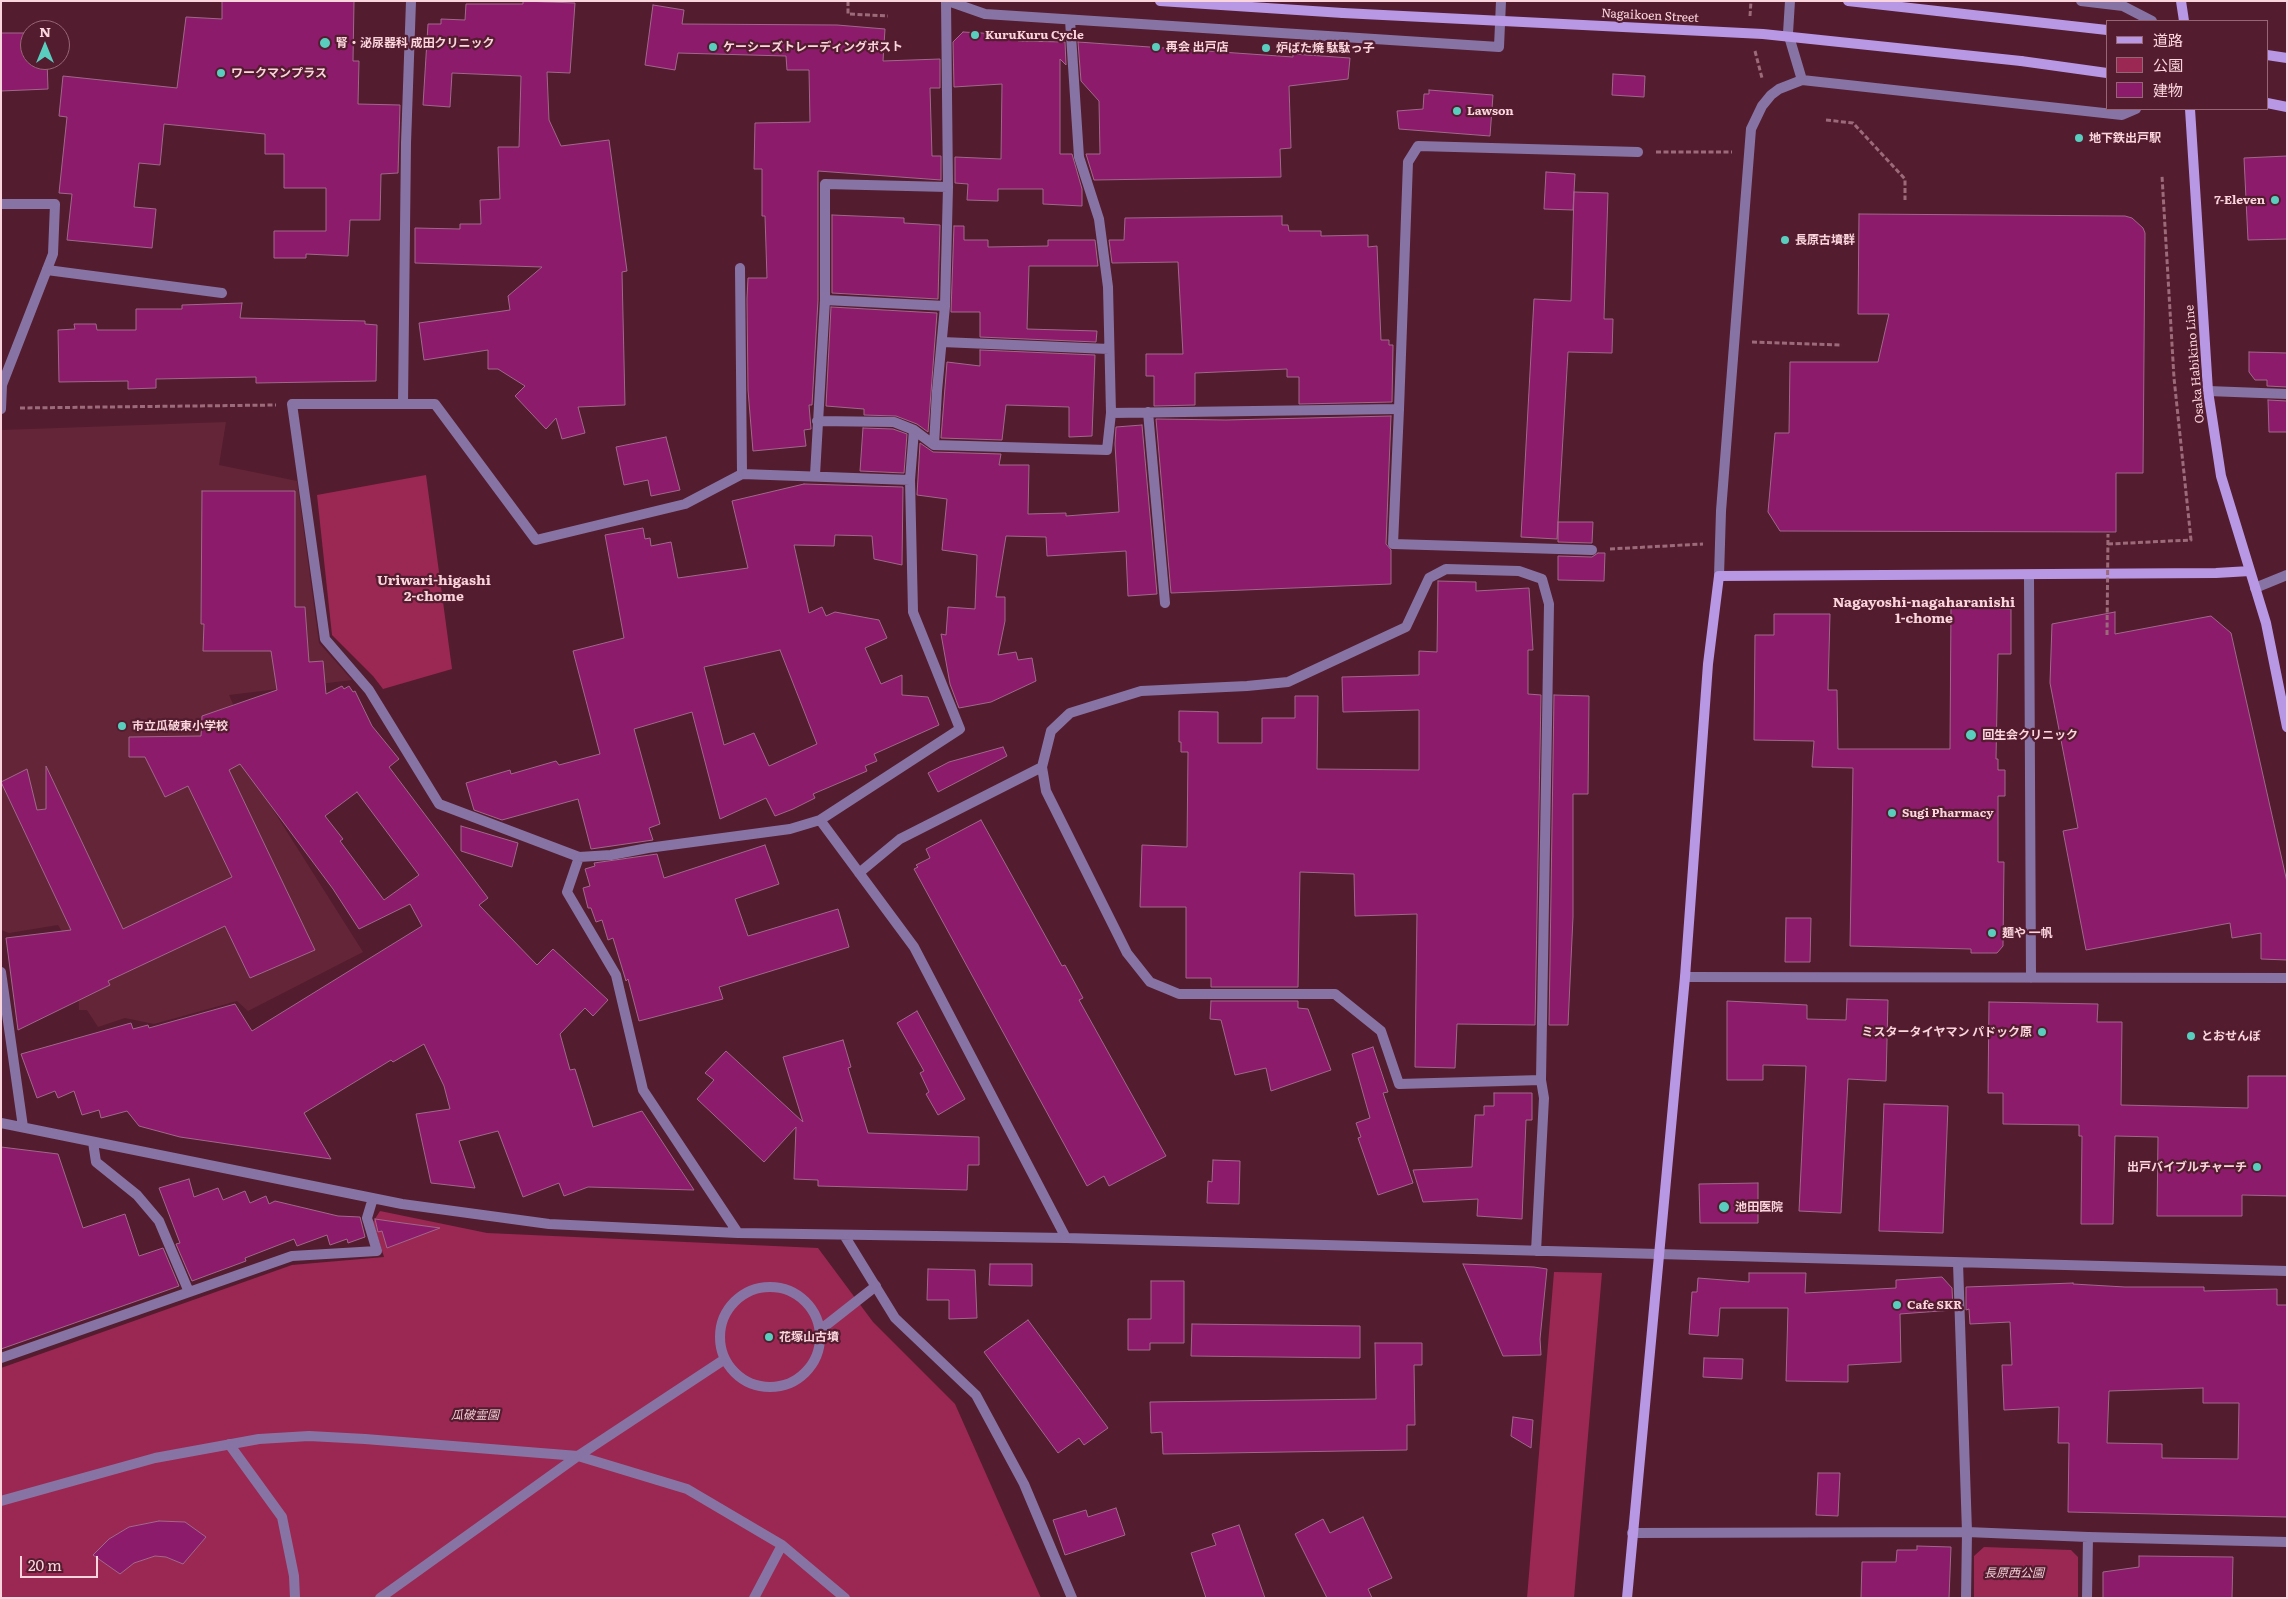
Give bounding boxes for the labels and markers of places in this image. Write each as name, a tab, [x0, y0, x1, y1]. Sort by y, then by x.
place label: KuruKuru Cycle	[985, 28, 1084, 42]
marker: KuruKuru Cycle	[969, 29, 981, 41]
marker: 腎・泌尿器科 成田クリニック	[318, 36, 332, 50]
place label: 腎・泌尿器科 成田クリニック	[336, 36, 494, 50]
place label: ケーシーズトレーディングポスト	[723, 40, 903, 54]
place label: 再会 出戸店	[1166, 40, 1228, 54]
marker: ケーシーズトレーディングポスト	[707, 41, 719, 53]
marker: 再会 出戸店	[1150, 41, 1162, 53]
place label: 炉ばた焼 駄駄っ子	[1276, 41, 1374, 55]
marker: 炉ばた焼 駄駄っ子	[1260, 42, 1272, 54]
place label: ワークマンプラス	[231, 66, 327, 80]
marker: ワークマンプラス	[215, 67, 227, 79]
place label: Lawson	[1467, 104, 1514, 118]
marker: Lawson	[1451, 105, 1463, 117]
place label: 地下鉄出戸駅	[2089, 131, 2161, 145]
marker: 地下鉄出戸駅	[2073, 132, 2085, 144]
place label: 7-Eleven	[2214, 193, 2265, 207]
marker: 7-Eleven	[2269, 194, 2281, 206]
place label: 長原古墳群	[1795, 233, 1855, 247]
marker: 長原古墳群	[1779, 234, 1791, 246]
place label: 市立瓜破東小学校	[132, 719, 228, 733]
marker: 市立瓜破東小学校	[116, 720, 128, 732]
marker: 回生会クリニック	[1964, 728, 1978, 742]
place label: 回生会クリニック	[1982, 728, 2078, 742]
place label: Sugi Pharmacy	[1902, 806, 1994, 820]
marker: Sugi Pharmacy	[1886, 807, 1898, 819]
place label: 麺や 一帆	[2002, 926, 2052, 940]
marker: 麺や 一帆	[1986, 927, 1998, 939]
place label: ミスタータイヤマン パドック原	[1862, 1025, 2032, 1039]
marker: ミスタータイヤマン パドック原	[2036, 1026, 2048, 1038]
place label: とおせんぼ	[2201, 1029, 2261, 1043]
marker: とおせんぼ	[2185, 1030, 2197, 1042]
place label: 出戸バイブルチャーチ	[2127, 1160, 2247, 1174]
marker: 出戸バイブルチャーチ	[2251, 1161, 2263, 1173]
marker: 池田医院	[1717, 1200, 1731, 1214]
place label: 池田医院	[1735, 1200, 1783, 1214]
place label: Cafe SKR	[1907, 1298, 1962, 1312]
marker: Cafe SKR	[1891, 1299, 1903, 1311]
place label: 花塚山古墳	[779, 1330, 839, 1344]
marker: 花塚山古墳	[763, 1331, 775, 1343]

